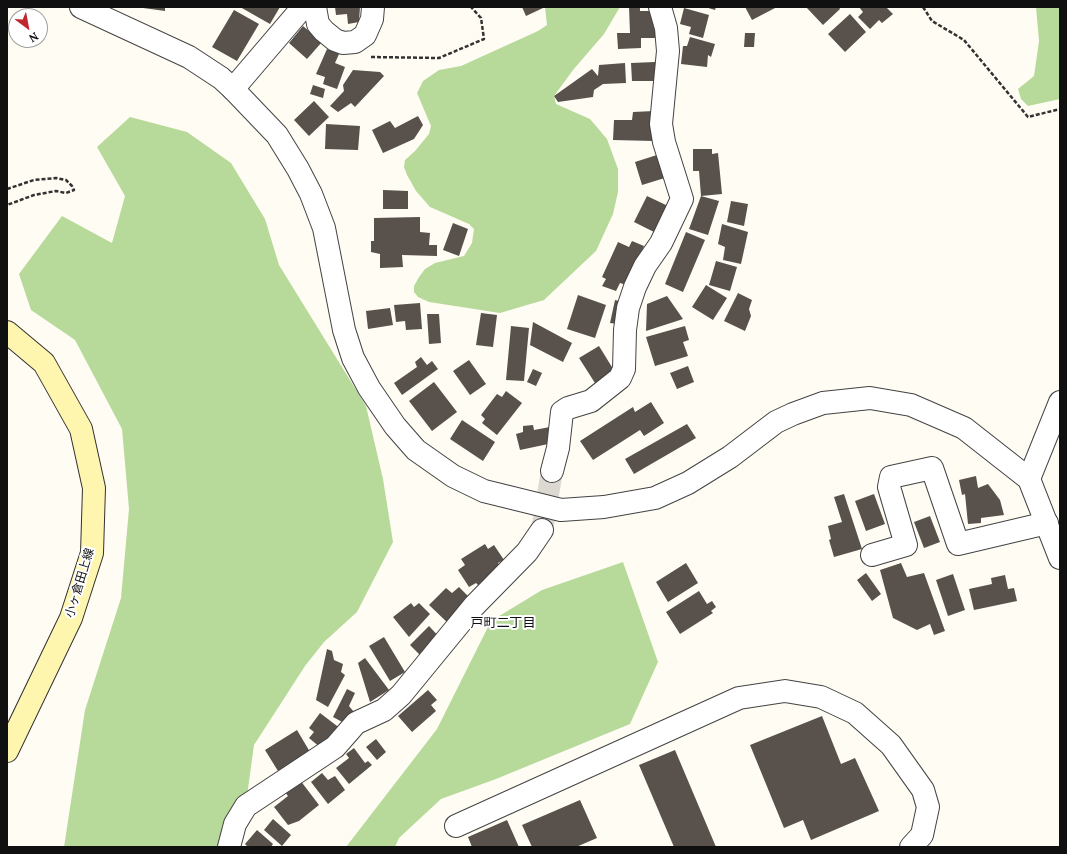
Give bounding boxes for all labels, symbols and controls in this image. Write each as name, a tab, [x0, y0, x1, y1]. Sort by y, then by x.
north arrow	[8, 8, 48, 48]
text: N	[27, 29, 41, 46]
street label: 小ヶ倉田上線	[63, 546, 97, 620]
district label: 戸町二丁目	[471, 615, 535, 631]

